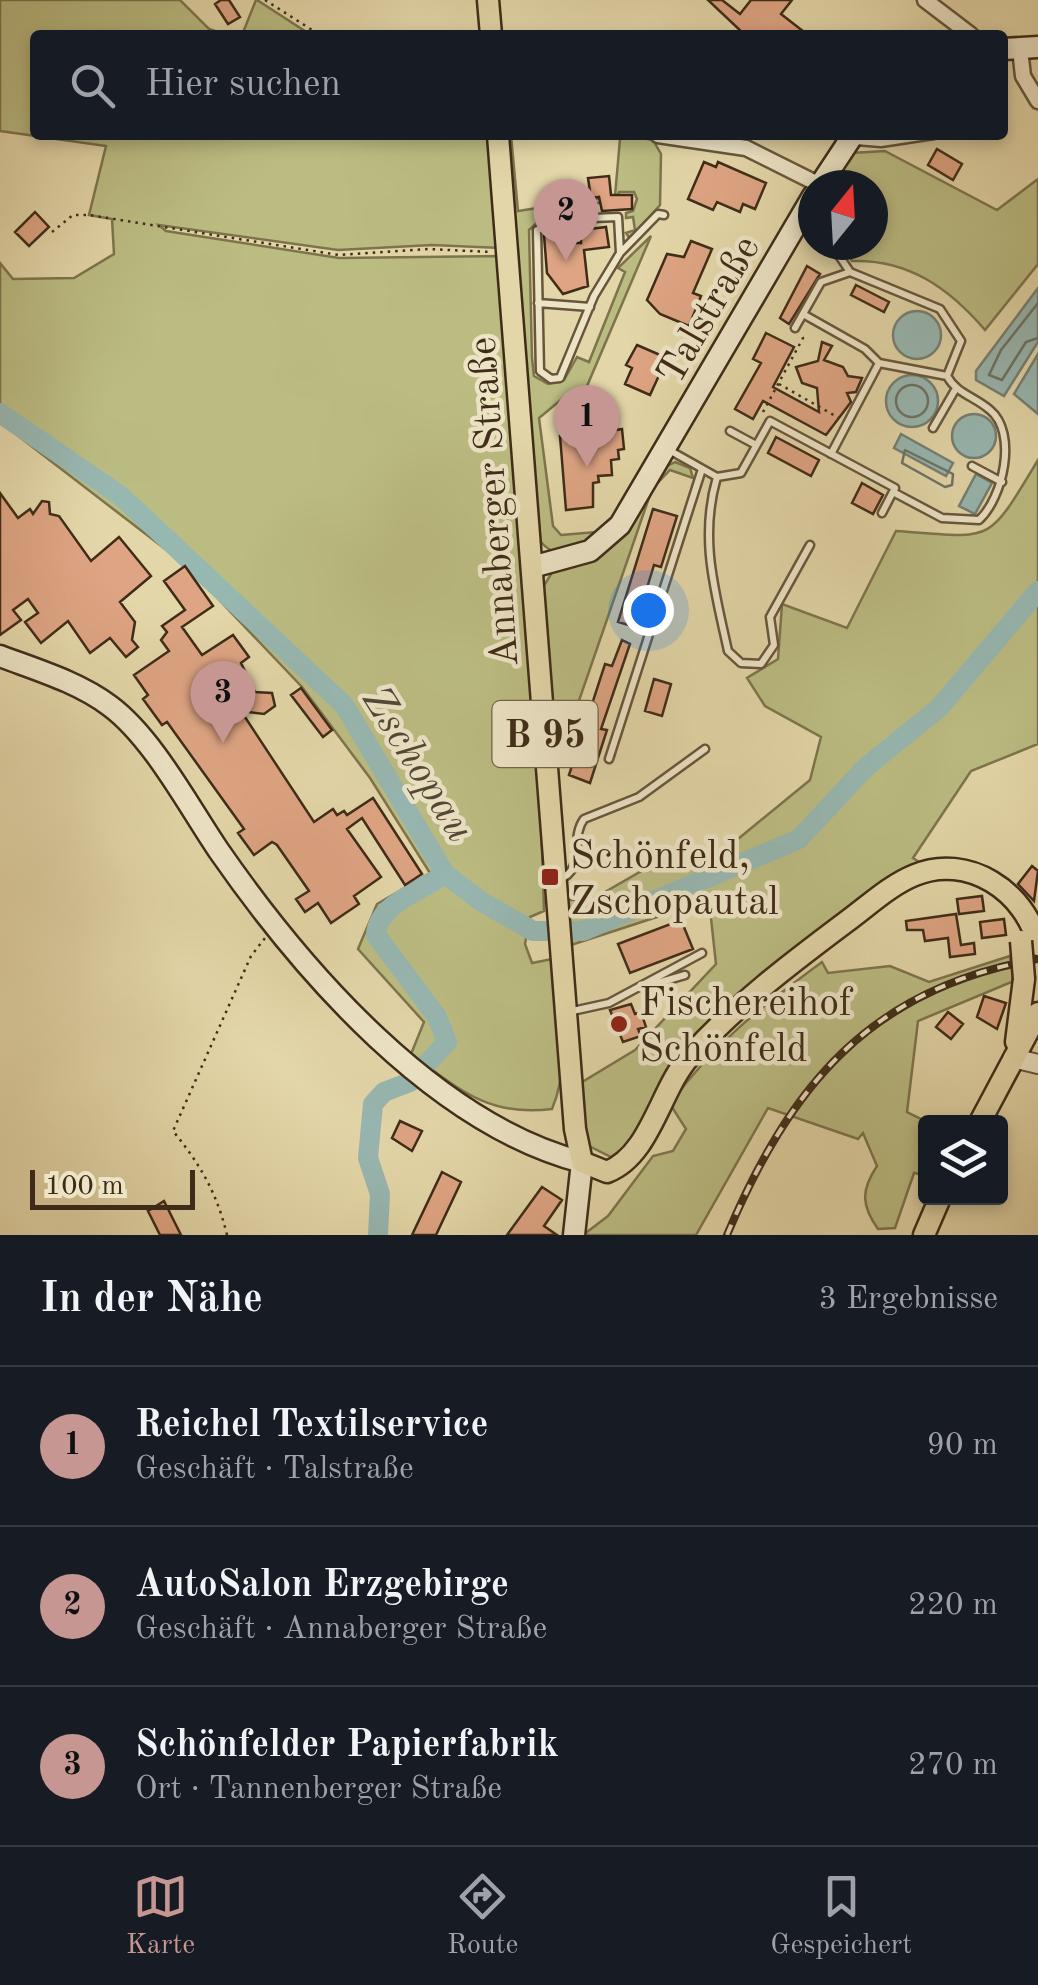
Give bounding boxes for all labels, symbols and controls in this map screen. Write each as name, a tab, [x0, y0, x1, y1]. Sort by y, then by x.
search box	[30, 30, 1008, 140]
icon: search	[65, 58, 120, 113]
text: Hier suchen	[145, 66, 341, 104]
north arrow	[798, 170, 888, 260]
pin: 2	[534, 178, 598, 261]
street label: Talstraße	[652, 230, 769, 392]
street label: Annaberger Straße	[465, 335, 527, 668]
pin: 1	[554, 384, 620, 467]
your location	[623, 585, 674, 636]
pin: 3	[190, 660, 256, 743]
water label: Zschopau	[353, 680, 481, 850]
road number: B 95	[492, 701, 598, 767]
place label: Schönfeld, Zschopautal	[570, 838, 779, 924]
marker: Schönfeld, Zschopautal	[539, 866, 561, 888]
place label: Fischereihof Schönfeld	[639, 985, 854, 1071]
marker: Fischereihof Schönfeld	[608, 1013, 630, 1035]
map controls	[918, 1115, 1008, 1205]
button: layers	[918, 1115, 1008, 1205]
scale bar	[30, 1165, 195, 1210]
text: 100 m	[45, 1173, 124, 1201]
text: In der Nähe	[40, 1279, 263, 1321]
text: 3 Ergebnisse	[818, 1284, 998, 1316]
text: Reichel Textilservice	[135, 1407, 488, 1445]
text: 1	[63, 1430, 82, 1462]
text: 90 m	[927, 1430, 998, 1462]
text: Geschäft · Talstraße	[135, 1454, 414, 1486]
text: AutoSalon Erzgebirge	[135, 1567, 509, 1605]
text: 2	[63, 1590, 82, 1622]
text: 220 m	[908, 1590, 998, 1622]
text: Geschäft · Annaberger Straße	[135, 1614, 547, 1646]
text: Schönfelder Papierfabrik	[135, 1727, 559, 1765]
text: 3	[63, 1750, 82, 1782]
text: 270 m	[908, 1750, 998, 1782]
text: Ort · Tannenberger Straße	[135, 1774, 502, 1806]
tab: Karte	[126, 1869, 195, 1964]
tab: Route	[447, 1869, 518, 1964]
tab: Gespeichert	[770, 1869, 912, 1964]

